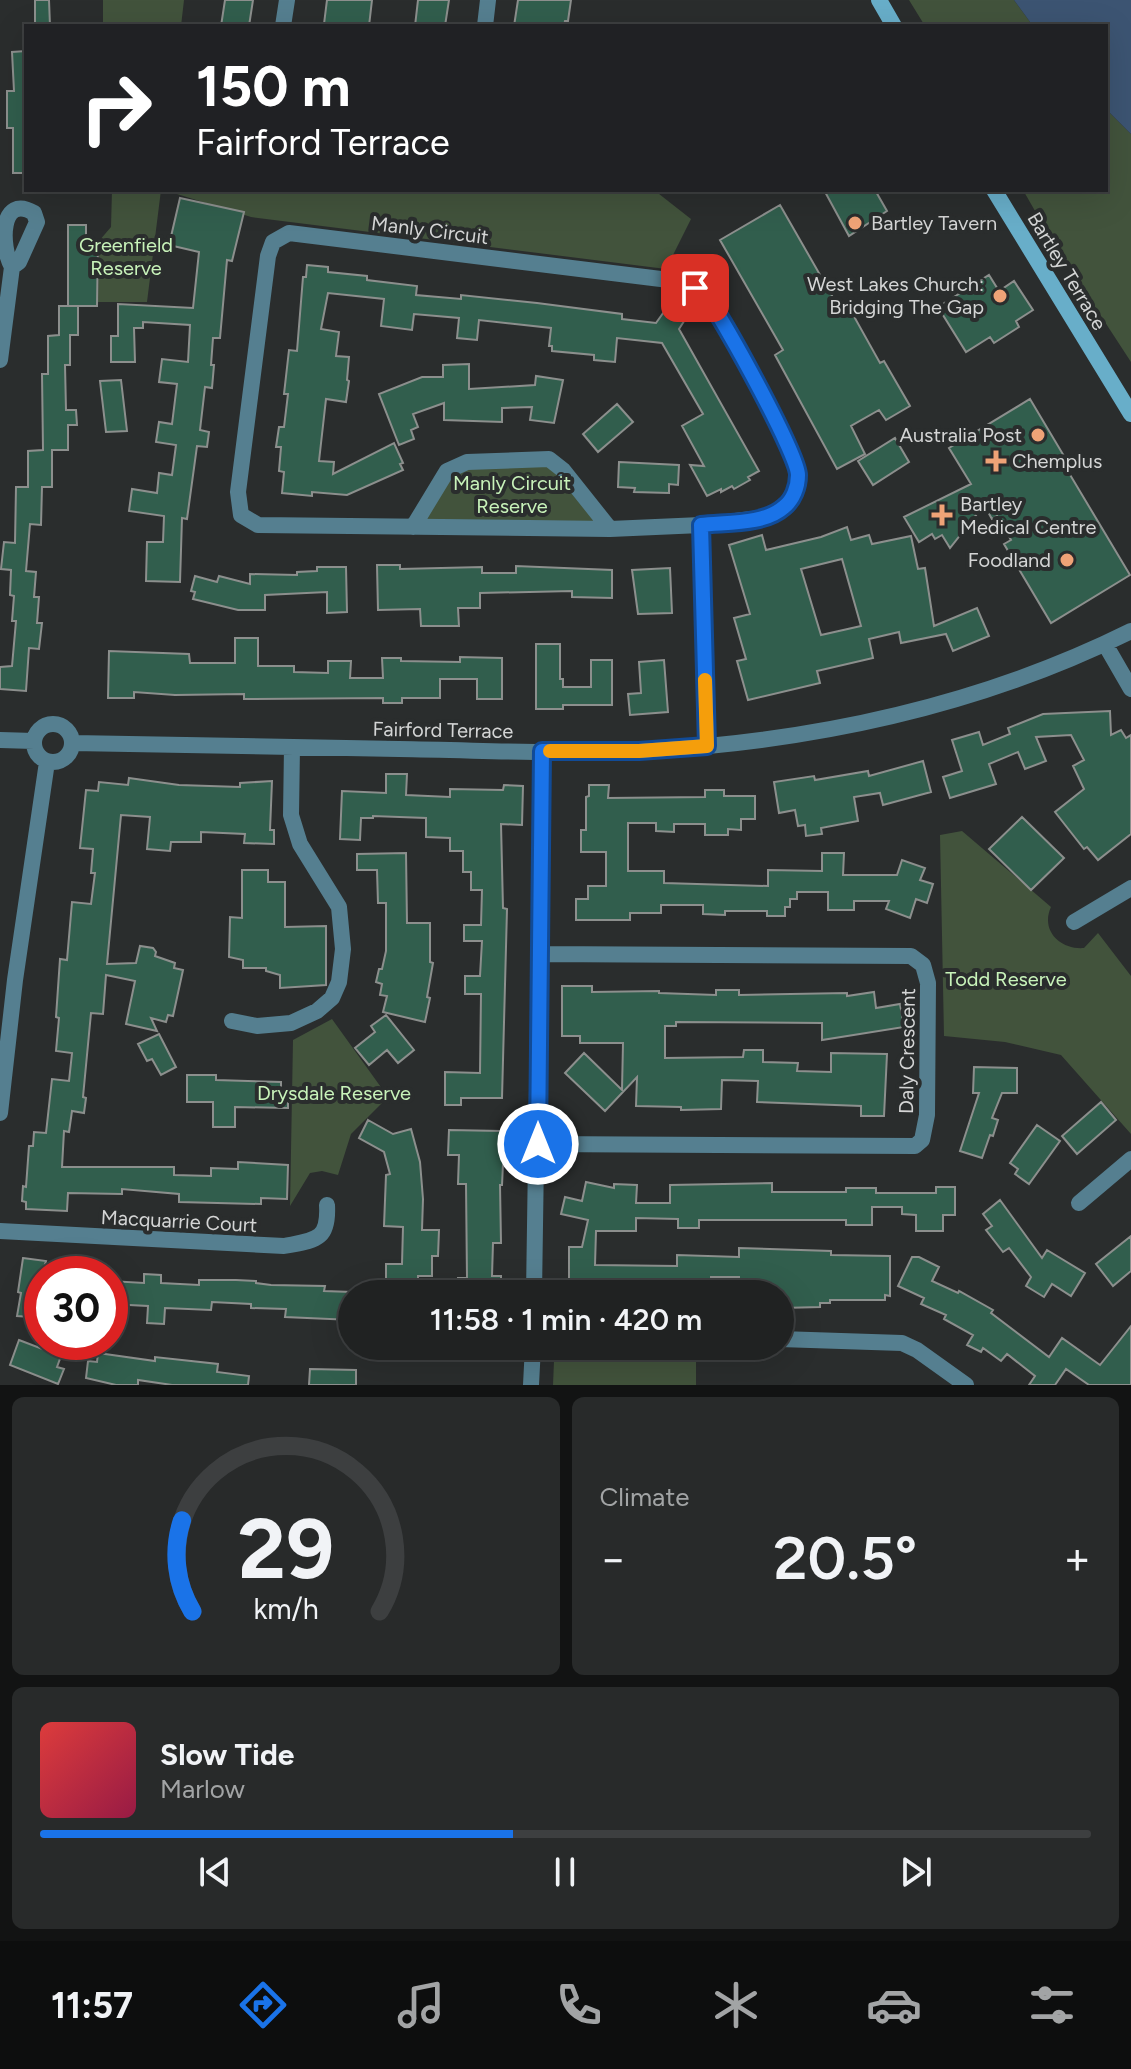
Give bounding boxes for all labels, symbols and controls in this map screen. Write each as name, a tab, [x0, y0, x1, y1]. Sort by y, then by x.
text: 150 m	[196, 53, 351, 120]
icon: right	[64, 56, 168, 160]
text: Fairford Terrace	[196, 121, 450, 164]
street label: Bartley Terrace	[1022, 208, 1112, 334]
street label: Manly Circuit	[370, 211, 490, 249]
place label: Bartley Tavern	[871, 211, 997, 235]
marker: Bartley Tavern	[846, 214, 864, 232]
park label: Greenfield Reserve	[79, 233, 173, 280]
pin	[661, 254, 729, 322]
icon: arrive	[673, 266, 717, 310]
place label: West Lakes Church: Bridging The Gap	[807, 272, 984, 319]
marker: West Lakes Church: Bridging The Gap	[991, 287, 1009, 305]
place label: Australia Post	[899, 423, 1022, 447]
marker: Australia Post	[1029, 426, 1047, 444]
place label: Chemplus	[1012, 449, 1102, 473]
marker: Chemplus	[987, 452, 1005, 470]
park label: Manly Circuit Reserve	[453, 471, 571, 518]
place label: Bartley Medical Centre	[960, 492, 1096, 539]
marker: Bartley Medical Centre	[931, 504, 953, 526]
place label: Foodland	[968, 548, 1051, 572]
marker: Foodland	[1058, 551, 1076, 569]
street label: Fairford Terrace	[372, 717, 514, 743]
park label: Todd Reserve	[945, 967, 1067, 991]
street label: Daly Crescent	[894, 988, 920, 1114]
park label: Drysdale Reserve	[257, 1081, 411, 1105]
position arrow	[496, 1102, 580, 1186]
street label: Macquarrie Court	[100, 1205, 258, 1237]
speed limit sign: 30	[24, 1256, 128, 1360]
text: 11:58 · 1 min · 420 m	[430, 1301, 702, 1338]
text: Climate	[600, 1481, 689, 1513]
text: 29	[238, 1499, 334, 1599]
text: 20.5°	[773, 1522, 917, 1594]
text: −	[600, 1532, 627, 1585]
text: +	[1064, 1532, 1091, 1585]
text: km/h	[253, 1592, 318, 1626]
text: Slow Tide	[160, 1736, 294, 1773]
text: Marlow	[160, 1773, 245, 1805]
icon: previous	[193, 1850, 237, 1894]
icon: pause	[543, 1850, 587, 1894]
icon: next	[894, 1850, 938, 1894]
icon: directions	[235, 1977, 291, 2033]
icon: music	[393, 1977, 449, 2033]
icon: phone	[551, 1977, 607, 2033]
icon: climate	[708, 1977, 764, 2033]
icon: car	[866, 1977, 922, 2033]
icon: filters	[1024, 1977, 1080, 2033]
text: 11:57	[51, 1984, 133, 2027]

